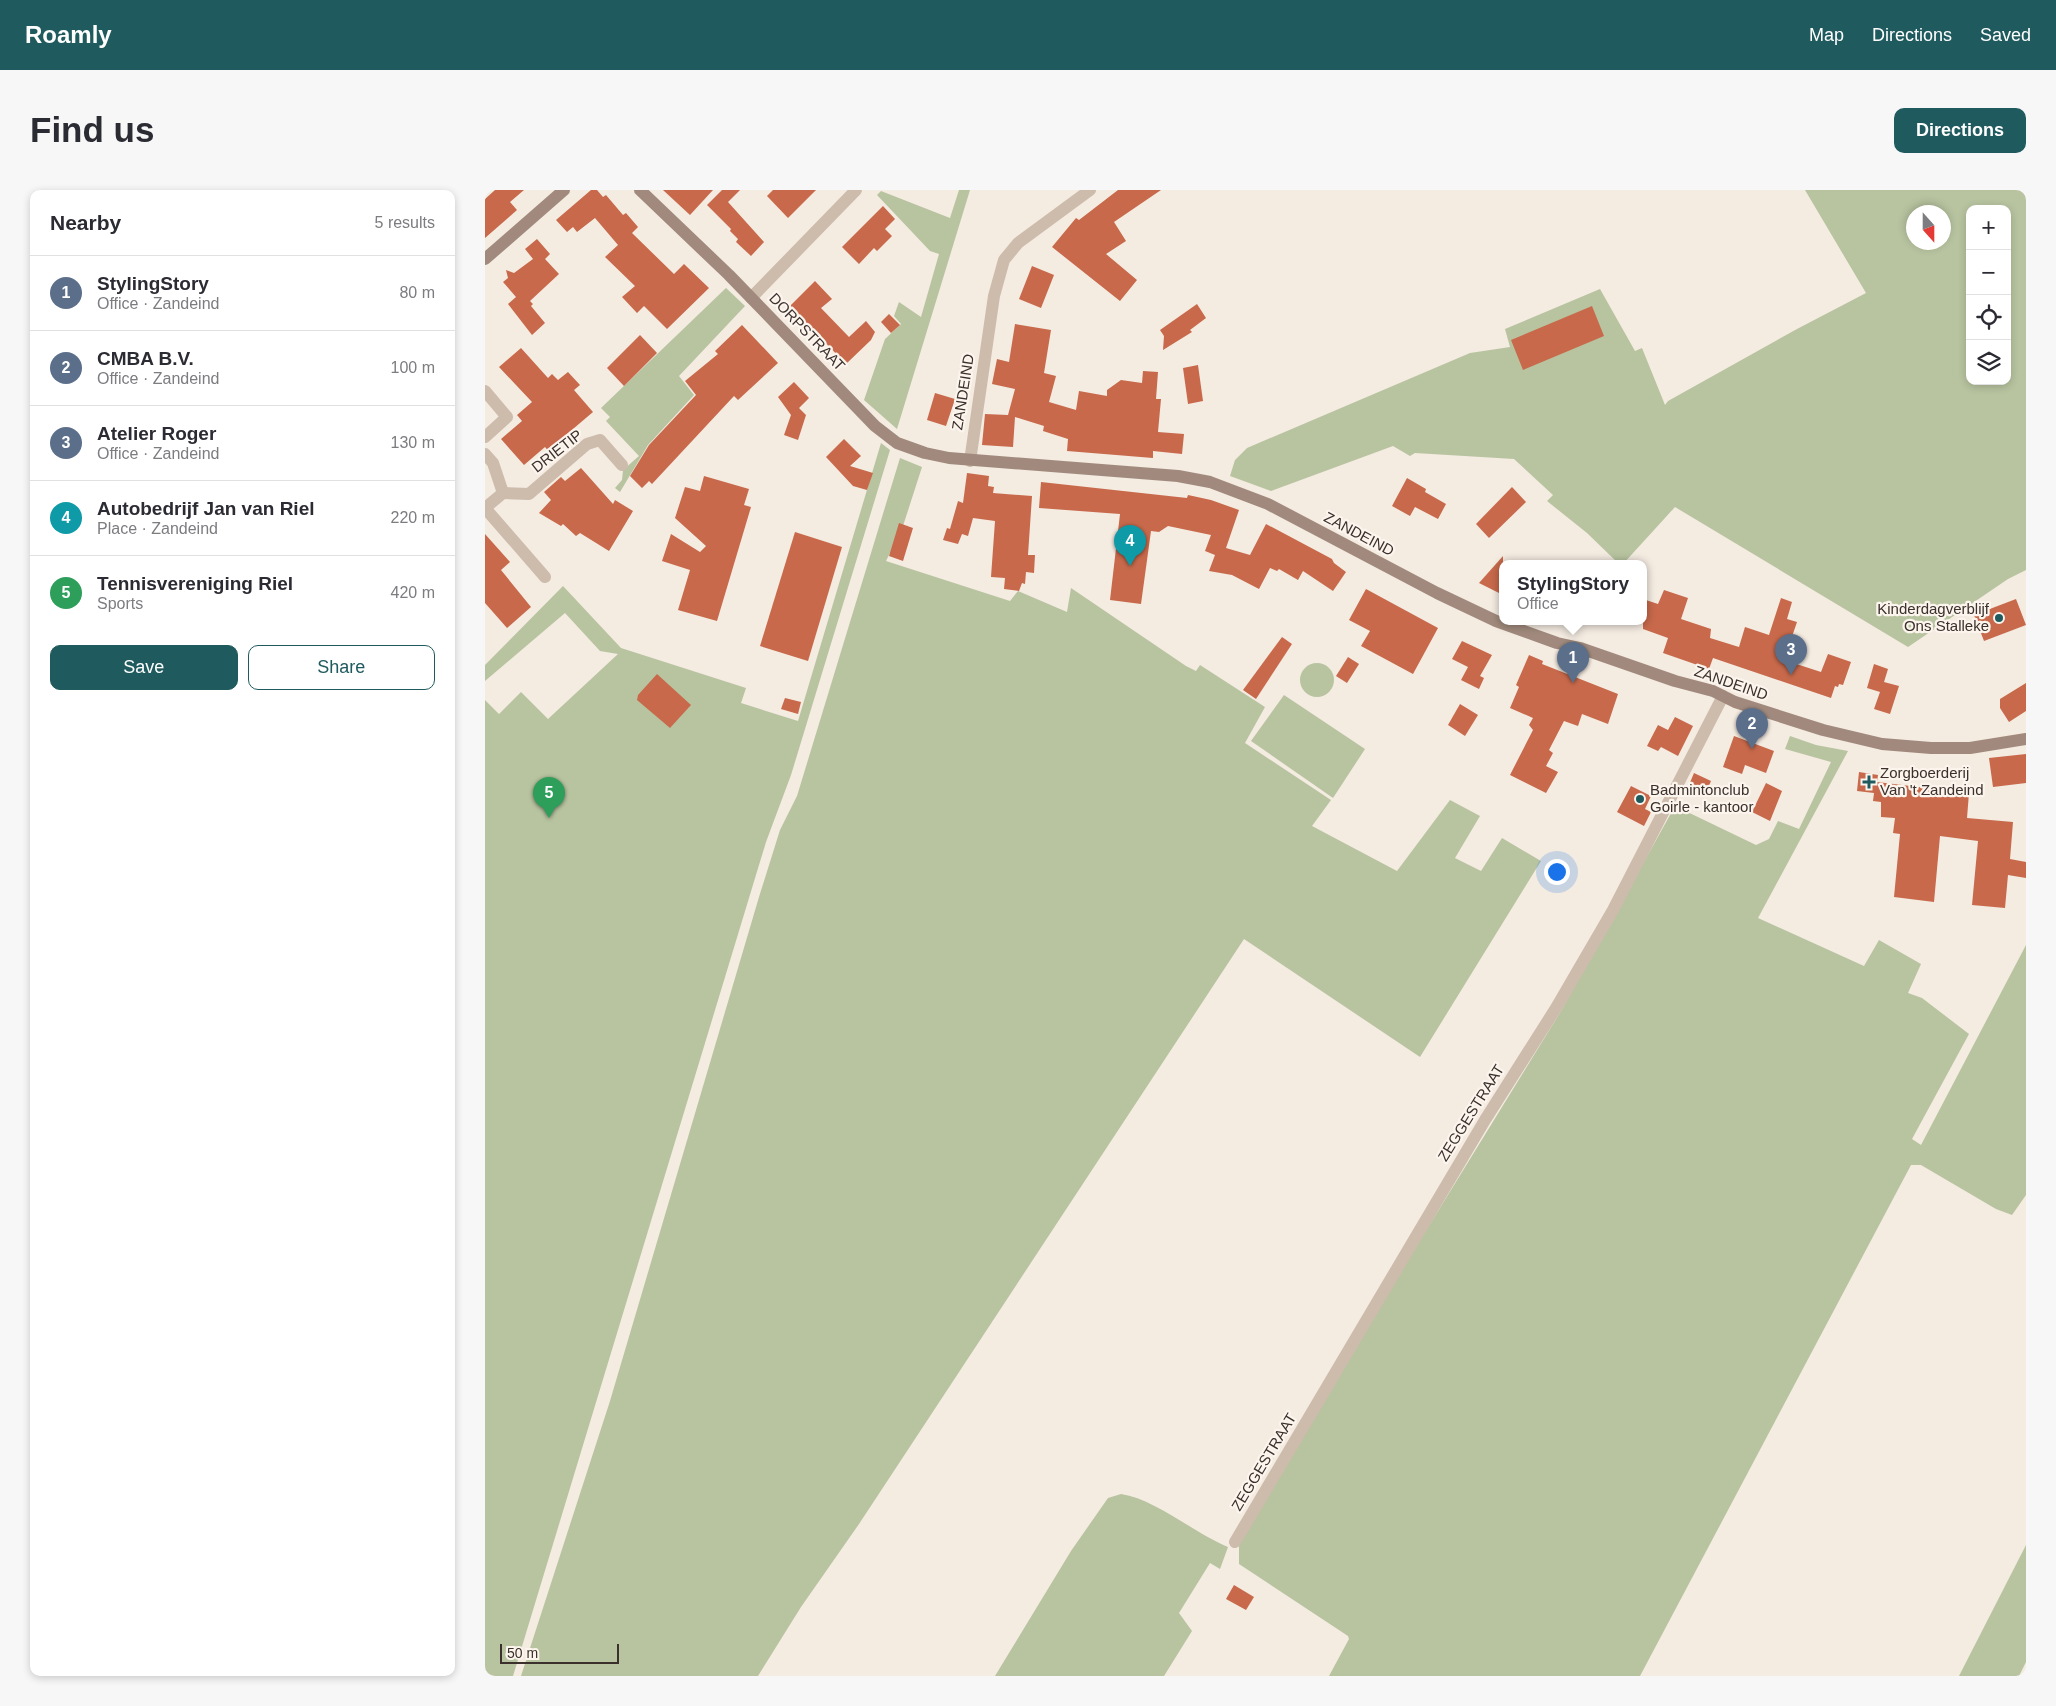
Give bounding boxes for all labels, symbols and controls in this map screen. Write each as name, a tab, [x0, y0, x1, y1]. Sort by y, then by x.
text: Roamly	[25, 21, 112, 48]
text: Map	[1809, 25, 1844, 45]
text: Directions	[1872, 25, 1952, 45]
text: Saved	[1980, 25, 2031, 45]
button: Directions	[1894, 108, 2026, 153]
text: Find us	[30, 110, 154, 149]
north arrow	[1906, 205, 1951, 250]
map controls	[1966, 205, 2011, 385]
button: +	[1966, 205, 2011, 250]
text: Nearby	[50, 211, 121, 234]
text: 5 results	[375, 214, 435, 231]
button: −	[1966, 250, 2011, 295]
text: StylingStory	[97, 273, 209, 294]
text: 1	[62, 284, 70, 301]
text: 80 m	[399, 284, 435, 301]
street label: DORPSTRAAT	[766, 289, 849, 374]
text: Office · Zandeind	[97, 295, 219, 312]
button: locate	[1966, 295, 2011, 340]
button: layers	[1966, 340, 2011, 385]
text: CMBA B.V.	[97, 348, 194, 369]
street label: ZANDEIND	[948, 353, 977, 431]
text: 2	[62, 359, 70, 376]
text: 100 m	[391, 359, 435, 376]
text: Office · Zandeind	[97, 370, 219, 387]
text: Atelier Roger	[97, 423, 216, 444]
street label: DRIETIP	[528, 426, 585, 476]
text: 3	[62, 434, 70, 451]
text: 130 m	[391, 434, 435, 451]
text: Office · Zandeind	[97, 445, 219, 462]
text: Autobedrijf Jan van Riel	[97, 498, 314, 519]
street label: ZANDEIND	[1321, 508, 1397, 559]
text: 4	[62, 509, 70, 526]
text: 220 m	[391, 509, 435, 526]
text: Place · Zandeind	[97, 520, 218, 537]
pin: 4	[1114, 525, 1146, 566]
popup	[1499, 560, 1647, 625]
text: Tennisvereniging Riel	[97, 573, 293, 594]
text: StylingStory	[1517, 573, 1629, 594]
text: 5	[62, 584, 70, 601]
text: 420 m	[391, 584, 435, 601]
text: Sports	[97, 595, 143, 612]
text: Office	[1517, 595, 1559, 612]
place label: Kinderdagverblijf Ons Stalleke	[1877, 600, 1990, 634]
marker: Kinderdagverblijf Ons Stalleke	[1993, 612, 2005, 624]
pin: 3	[1775, 634, 1807, 675]
pin: 1	[1557, 642, 1589, 683]
button: Save	[50, 645, 238, 690]
button: Share	[248, 645, 435, 690]
street label: ZANDEIND	[1692, 662, 1770, 703]
pin: 2	[1736, 708, 1768, 749]
place label: Zorgboerderij Van 't Zandeind	[1880, 764, 1984, 798]
marker: Zorgboerderij Van 't Zandeind	[1862, 775, 1876, 789]
pin: 5	[533, 777, 565, 818]
place label: Badmintonclub Goirle - kantoor	[1650, 781, 1753, 815]
marker: Badmintonclub Goirle - kantoor	[1634, 793, 1646, 805]
your location	[1544, 859, 1570, 885]
street label: ZEGGESTRAAT	[1434, 1061, 1507, 1164]
street label: ZEGGESTRAAT	[1228, 1410, 1299, 1514]
scale bar	[500, 1641, 619, 1664]
text: 50 m	[507, 1645, 538, 1661]

